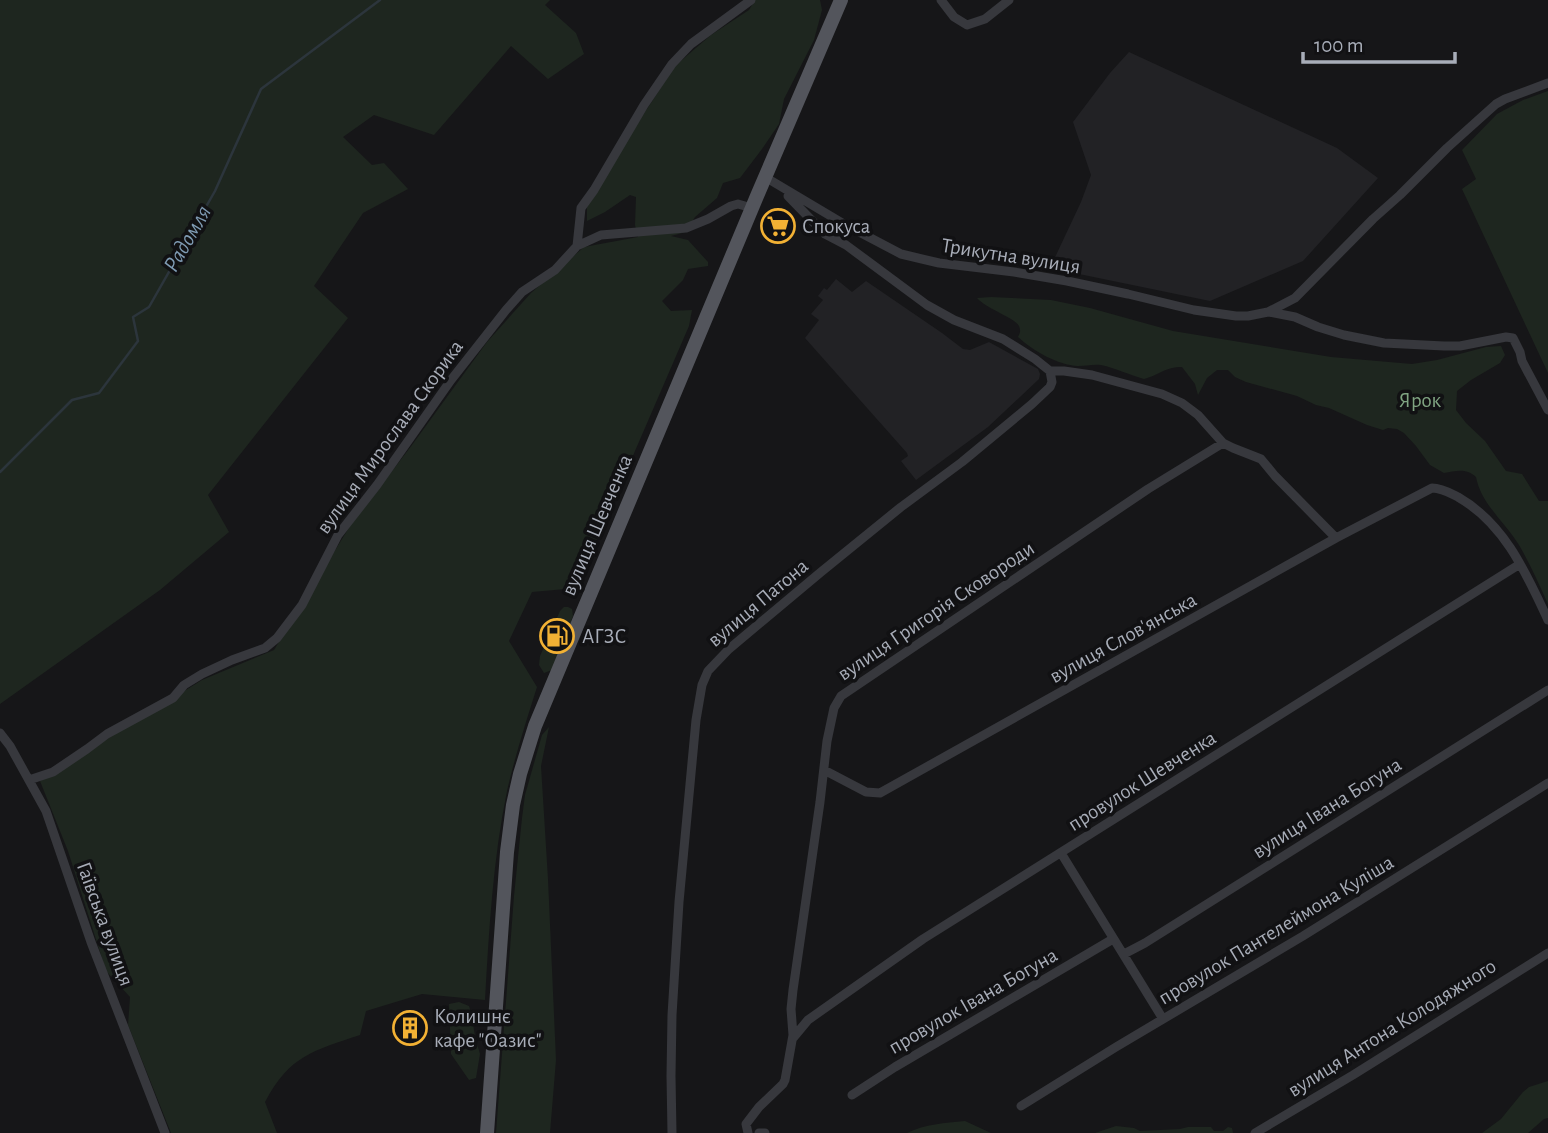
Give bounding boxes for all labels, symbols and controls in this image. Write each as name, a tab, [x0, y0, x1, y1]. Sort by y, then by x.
scale bar	[1303, 21, 1455, 65]
text: 100 m	[1314, 35, 1364, 56]
water label: Радомля	[160, 202, 216, 276]
supermarket icon: Спокуса	[759, 207, 797, 245]
place label: Спокуса	[802, 216, 871, 237]
street label: Трикутна вулиця	[940, 235, 1082, 277]
street label: вулиця Мирослава Скорика	[313, 336, 467, 538]
park label: Ярок	[1399, 390, 1442, 411]
street label: вулиця Шевченка	[558, 451, 636, 599]
street label: вулиця Григорія Сковороди	[834, 537, 1038, 685]
street label: вулиця Патона	[704, 555, 813, 651]
street label: вулиця Слов'янська	[1046, 589, 1200, 687]
fuel station icon: АГЗС	[538, 617, 576, 655]
place label: АГЗС	[582, 626, 626, 647]
street label: провулок Шевченка	[1064, 727, 1220, 835]
street label: вулиця Івана Богуна	[1249, 753, 1406, 862]
street label: провулок Пантелеймона Куліша	[1155, 851, 1398, 1009]
street label: Гаївська вулиця	[73, 859, 137, 989]
street label: провулок Івана Богуна	[885, 944, 1061, 1058]
street label: вулиця Антона Колодяжного	[1284, 955, 1500, 1101]
place label: Колишнє кафе "Оазис"	[434, 1006, 542, 1051]
building icon: Колишнє кафе "Оазис"	[391, 1009, 429, 1047]

